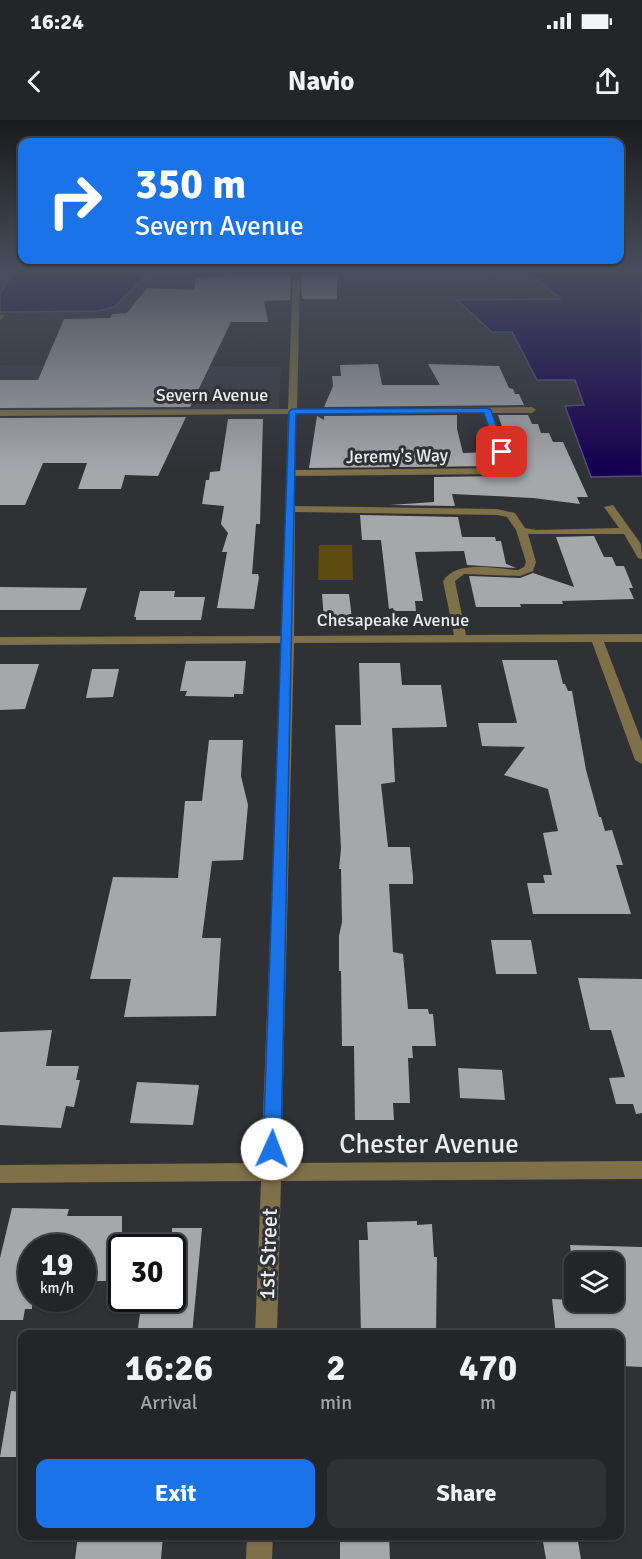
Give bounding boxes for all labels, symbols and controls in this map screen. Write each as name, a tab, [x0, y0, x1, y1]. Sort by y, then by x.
text: 16:24	[30, 8, 84, 35]
icon: back	[18, 65, 51, 98]
text: Navio	[288, 65, 354, 98]
icon: share	[591, 65, 624, 98]
text: 350 m	[135, 159, 246, 210]
icon: right	[36, 162, 114, 240]
text: Severn Avenue	[135, 210, 304, 243]
street label: Severn Avenue	[156, 384, 268, 406]
pin	[476, 426, 527, 477]
icon: arrive	[485, 435, 518, 468]
street label: Jeremy's Way	[346, 444, 449, 468]
street label: Chesapeake Avenue	[317, 609, 469, 631]
position arrow	[240, 1117, 304, 1181]
street label: Chester Avenue	[339, 1128, 519, 1161]
street label: 1st Street	[253, 1208, 283, 1300]
speed limit sign: 30	[108, 1234, 186, 1312]
text: 19	[41, 1247, 73, 1284]
map controls	[564, 1252, 624, 1312]
button: layers	[564, 1252, 624, 1312]
text: km/h	[40, 1279, 74, 1297]
text: 16:26	[125, 1346, 213, 1391]
text: 2	[326, 1346, 346, 1391]
text: 470	[459, 1346, 517, 1391]
text: Arrival	[140, 1390, 198, 1415]
text: min	[320, 1390, 352, 1415]
text: m	[480, 1390, 496, 1415]
button: Exit	[36, 1459, 315, 1528]
button: Share	[327, 1459, 606, 1528]

